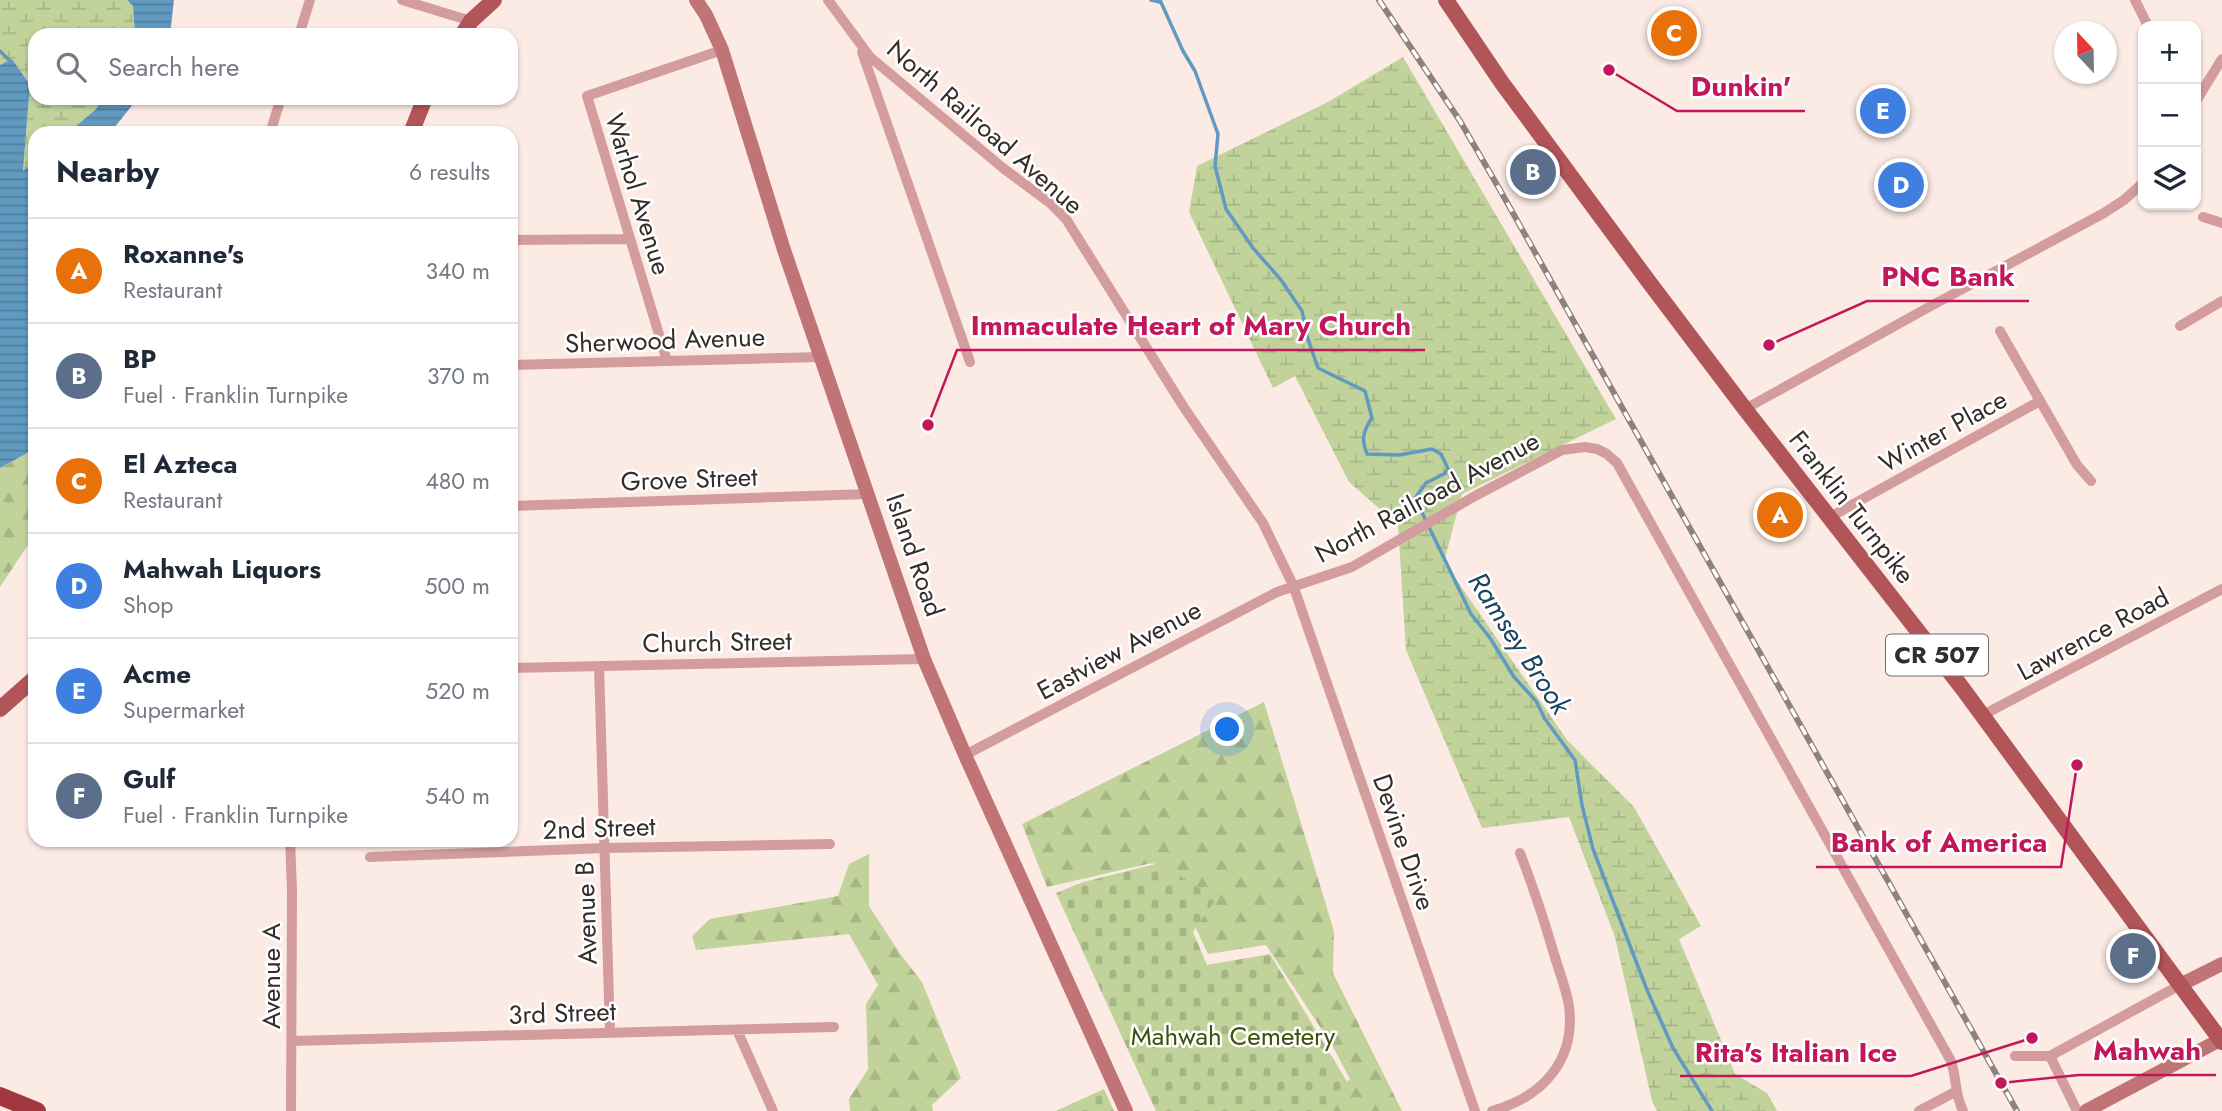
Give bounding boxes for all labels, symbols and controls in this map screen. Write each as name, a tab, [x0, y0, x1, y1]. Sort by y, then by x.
pin: C	[1651, 7, 1697, 59]
north arrow	[2054, 21, 2117, 84]
map controls	[2138, 21, 2201, 210]
button: +	[2138, 21, 2201, 84]
search box	[28, 28, 518, 105]
street label: North Railroad Avenue	[878, 31, 1092, 223]
icon: search	[52, 48, 90, 86]
text: Search here	[108, 48, 240, 86]
callout: Dunkin'	[1677, 62, 1805, 111]
text: Dunkin'	[1691, 66, 1791, 107]
button: −	[2138, 84, 2201, 147]
pin: E	[1860, 85, 1906, 137]
street label: Warhol Avenue	[595, 109, 681, 279]
pin: B	[1510, 146, 1556, 198]
button: layers	[2138, 147, 2201, 210]
text: Nearby	[56, 150, 159, 193]
text: 6 results	[409, 155, 490, 189]
pin: D	[1878, 159, 1924, 211]
text: Roxanne's	[123, 235, 244, 273]
callout: PNC Bank	[1867, 252, 2029, 301]
text: A	[71, 254, 87, 288]
text: 340 m	[425, 254, 490, 288]
text: PNC Bank	[1881, 256, 2015, 297]
text: Restaurant	[123, 273, 222, 307]
callout: Immaculate Heart of Mary Church	[957, 301, 1425, 350]
text: Immaculate Heart of Mary Church	[971, 305, 1411, 346]
street label: Sherwood Avenue	[564, 318, 766, 362]
text: BP	[123, 340, 156, 378]
text: B	[71, 359, 87, 393]
text: 370 m	[427, 359, 490, 393]
text: Fuel · Franklin Turnpike	[123, 378, 348, 412]
street label: Winter Place	[1872, 380, 2014, 482]
street label: North Railroad Avenue	[1308, 422, 1546, 572]
street label: Franklin Turnpike	[1780, 422, 1924, 592]
text: El Azteca	[123, 445, 238, 483]
street label: Grove Street	[620, 458, 759, 500]
text: C	[71, 464, 87, 498]
text: 480 m	[425, 464, 490, 498]
text: Restaurant	[123, 483, 222, 517]
street label: Island Road	[876, 488, 954, 622]
pin: A	[1757, 489, 1803, 541]
text: Mahwah Liquors	[123, 550, 321, 588]
water label: Ramsey Brook	[1458, 564, 1582, 723]
text: D	[71, 569, 87, 603]
text: 500 m	[425, 569, 490, 603]
street label: Lawrence Road	[2010, 578, 2176, 690]
text: Shop	[123, 588, 173, 622]
street label: Eastview Avenue	[1030, 591, 1208, 709]
street label: Church Street	[642, 622, 793, 662]
road number: CR 507	[1886, 634, 1988, 676]
text: Acme	[123, 655, 191, 693]
text: E	[72, 674, 86, 708]
text: 520 m	[425, 674, 490, 708]
text: Supermarket	[123, 693, 245, 727]
your location	[1210, 712, 1244, 746]
text: Gulf	[123, 760, 175, 798]
street label: Devine Drive	[1363, 769, 1445, 915]
text: F	[73, 779, 85, 813]
text: 540 m	[425, 779, 490, 813]
text: Fuel · Franklin Turnpike	[123, 798, 348, 832]
street label: 2nd Street	[542, 807, 657, 849]
callout: Bank of America	[1816, 818, 2061, 867]
text: Bank of America	[1831, 822, 2047, 863]
street label: Avenue B	[565, 861, 607, 965]
street label: Avenue A	[252, 922, 290, 1029]
pin: F	[2110, 930, 2156, 982]
street label: 3rd Street	[507, 992, 617, 1034]
park label: Mahwah Cemetery	[1131, 1017, 1336, 1055]
callout: Mahwah	[2079, 1026, 2216, 1075]
callout: Rita's Italian Ice	[1680, 1027, 1911, 1076]
text: Mahwah	[2093, 1030, 2201, 1071]
text: Rita's Italian Ice	[1695, 1032, 1897, 1073]

